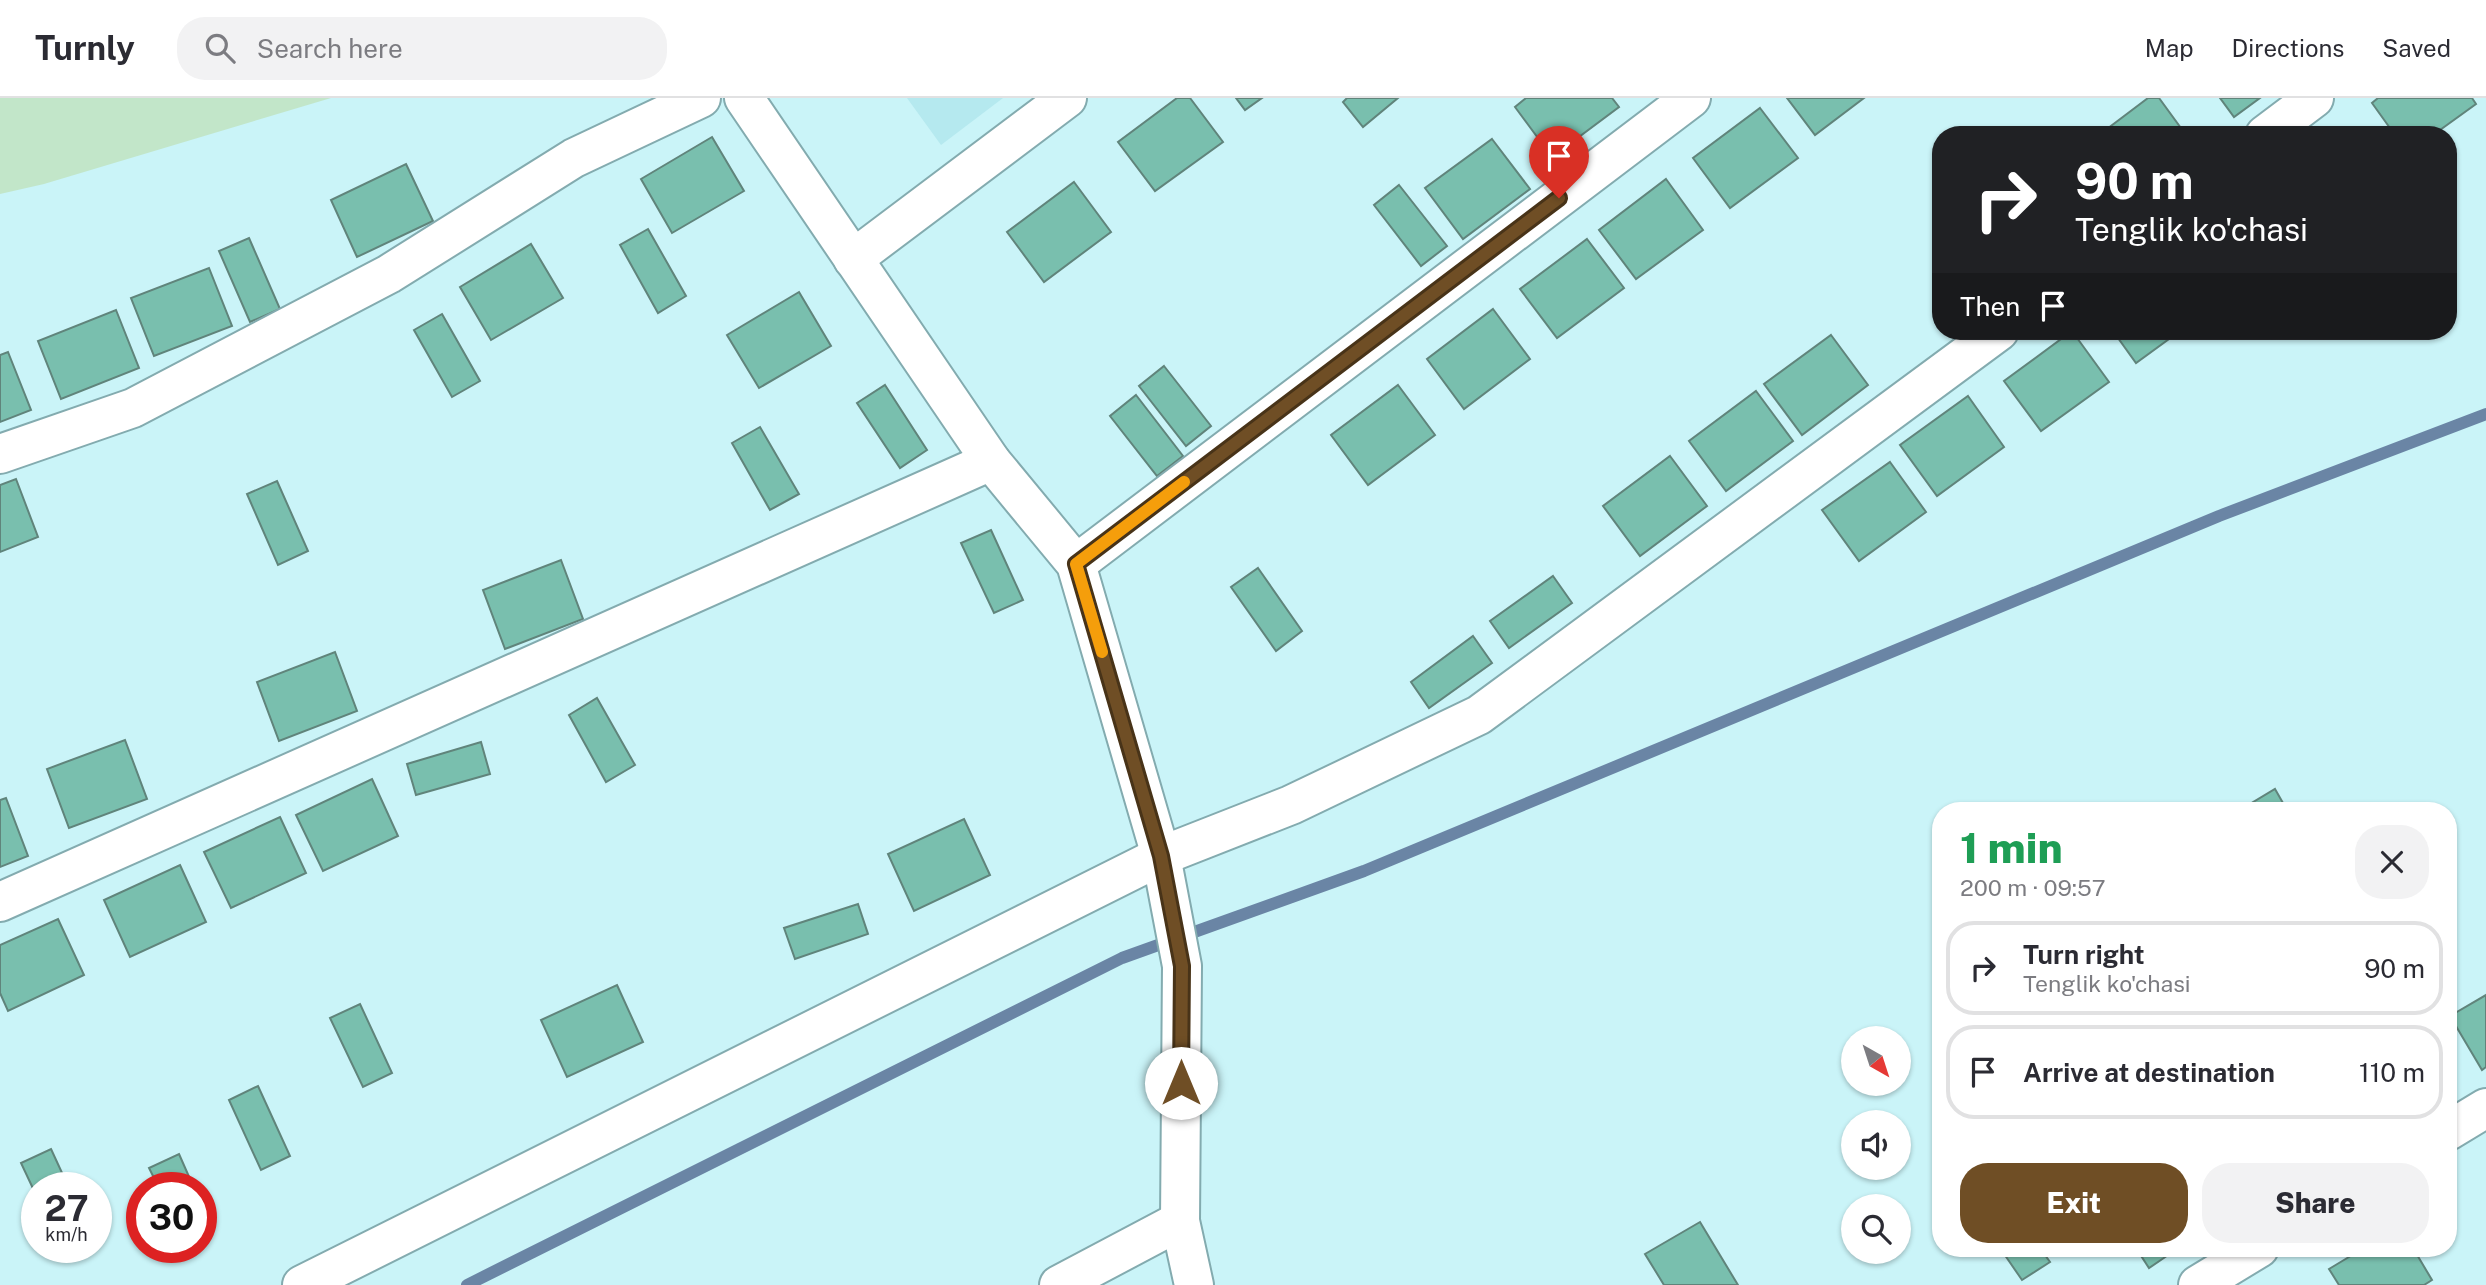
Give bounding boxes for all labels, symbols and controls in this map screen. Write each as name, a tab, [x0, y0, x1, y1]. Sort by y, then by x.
search box	[177, 17, 667, 80]
text: Turnly	[35, 29, 135, 67]
icon: search	[201, 29, 239, 67]
text: Search here	[257, 33, 403, 64]
text: Map	[2145, 34, 2194, 62]
text: Directions	[2232, 34, 2344, 62]
text: Saved	[2382, 34, 2451, 62]
pin	[1529, 126, 1589, 198]
icon: arrive	[1540, 137, 1578, 175]
text: 90 m	[2075, 152, 2194, 210]
icon: right	[1960, 154, 2051, 245]
text: Tenglik ko'chasi	[2075, 211, 2308, 248]
icon: arrive	[2034, 287, 2072, 325]
text: Then	[1960, 291, 2020, 322]
text: 1 min	[1960, 823, 2063, 872]
button: close	[2355, 825, 2429, 899]
text: 200 m · 09:57	[1960, 874, 2106, 901]
text: Turn right	[2023, 939, 2145, 970]
icon: right	[1964, 949, 2002, 987]
text: 90 m	[2364, 953, 2425, 984]
text: Tenglik ko'chasi	[2023, 970, 2190, 997]
north arrow	[1841, 1026, 1911, 1096]
map controls	[1841, 1026, 1911, 1264]
position arrow	[1144, 1046, 1218, 1120]
icon: arrive	[1964, 1053, 2002, 1091]
text: Arrive at destination	[2023, 1057, 2275, 1088]
text: 110 m	[2359, 1057, 2425, 1088]
button: sound	[1841, 1110, 1911, 1180]
button: Exit	[1960, 1163, 2188, 1243]
button: Share	[2202, 1163, 2429, 1243]
speed limit sign: 30	[126, 1172, 217, 1263]
text: 27	[44, 1188, 89, 1229]
button: search	[1841, 1194, 1911, 1264]
text: km/h	[45, 1224, 88, 1245]

